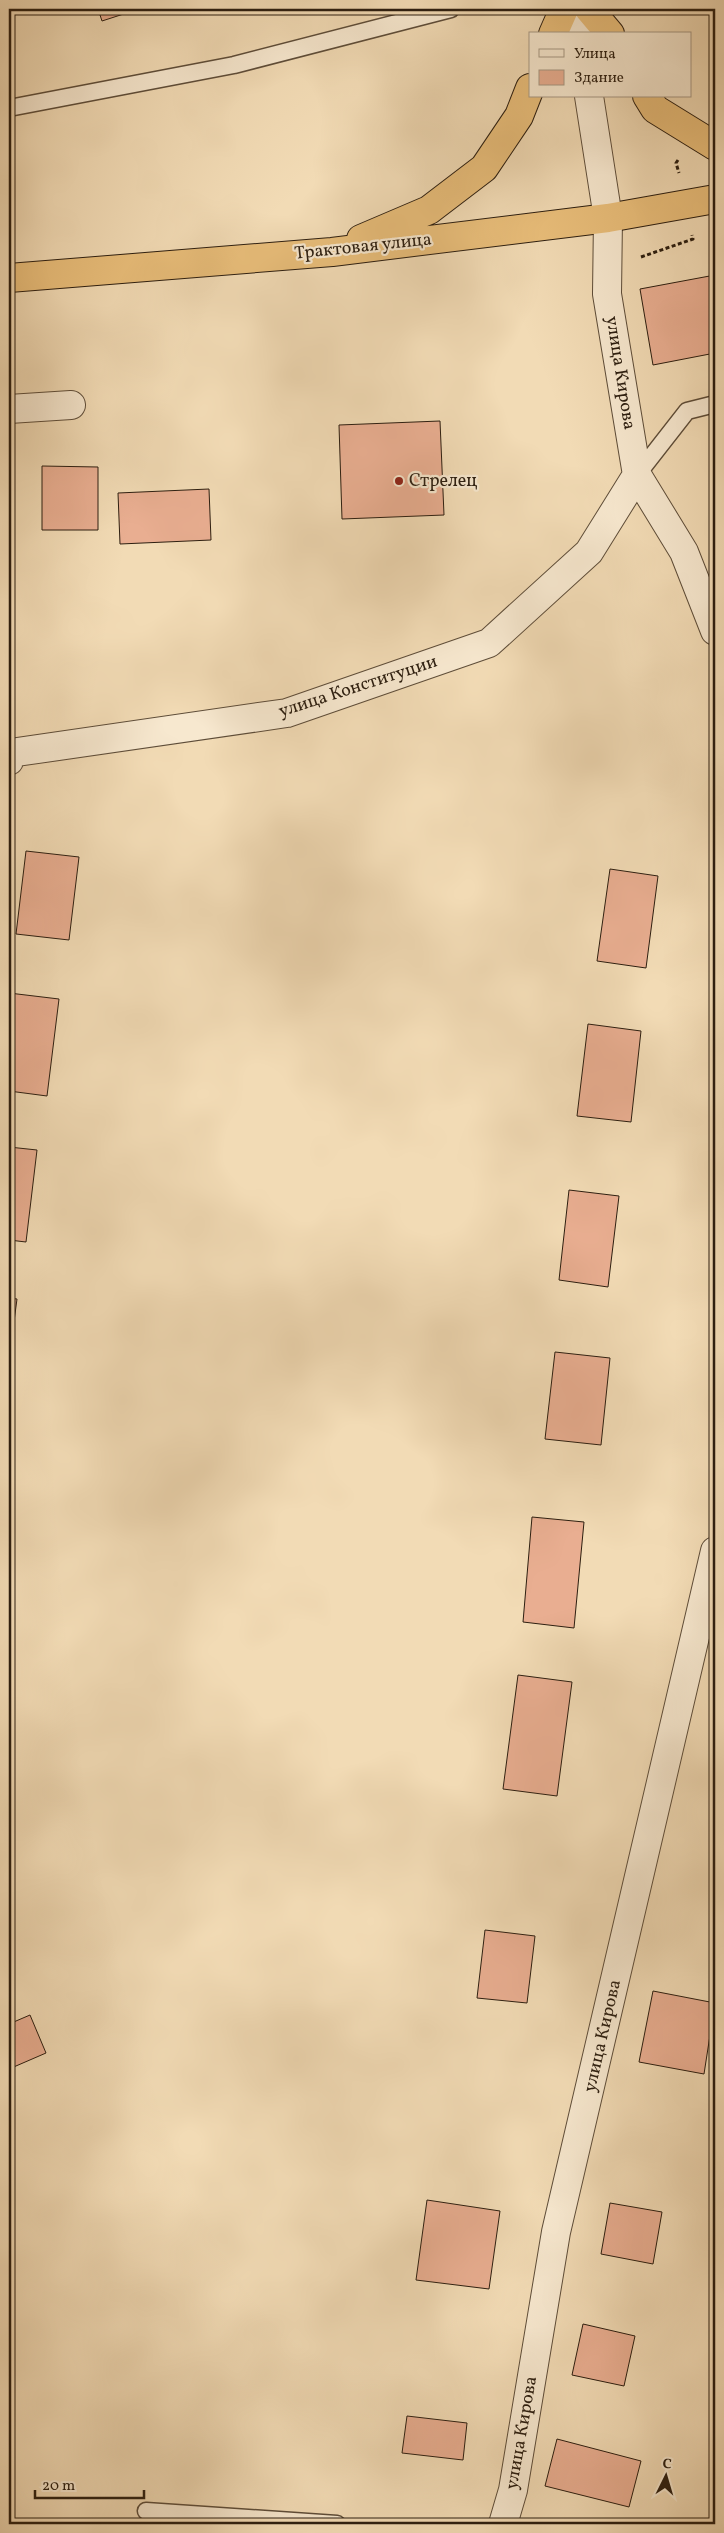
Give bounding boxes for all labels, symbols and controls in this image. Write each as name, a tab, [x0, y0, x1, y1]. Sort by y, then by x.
legend	[529, 32, 692, 98]
text: Улица	[574, 44, 616, 65]
text: Здание	[574, 68, 624, 89]
street label: Трактовая улица	[293, 227, 433, 267]
street label: улица Кирова	[599, 314, 641, 432]
place label: Стрелец	[409, 469, 478, 494]
marker: Стрелец	[393, 475, 405, 487]
street label: улица Конституции	[275, 650, 441, 724]
street label: улица Кирова	[578, 1977, 628, 2095]
street label: улица Кирова	[500, 2374, 544, 2492]
north arrow	[642, 2450, 692, 2500]
text: С	[662, 2455, 672, 2474]
scale bar	[35, 2468, 144, 2500]
text: 20 m	[42, 2476, 75, 2497]

